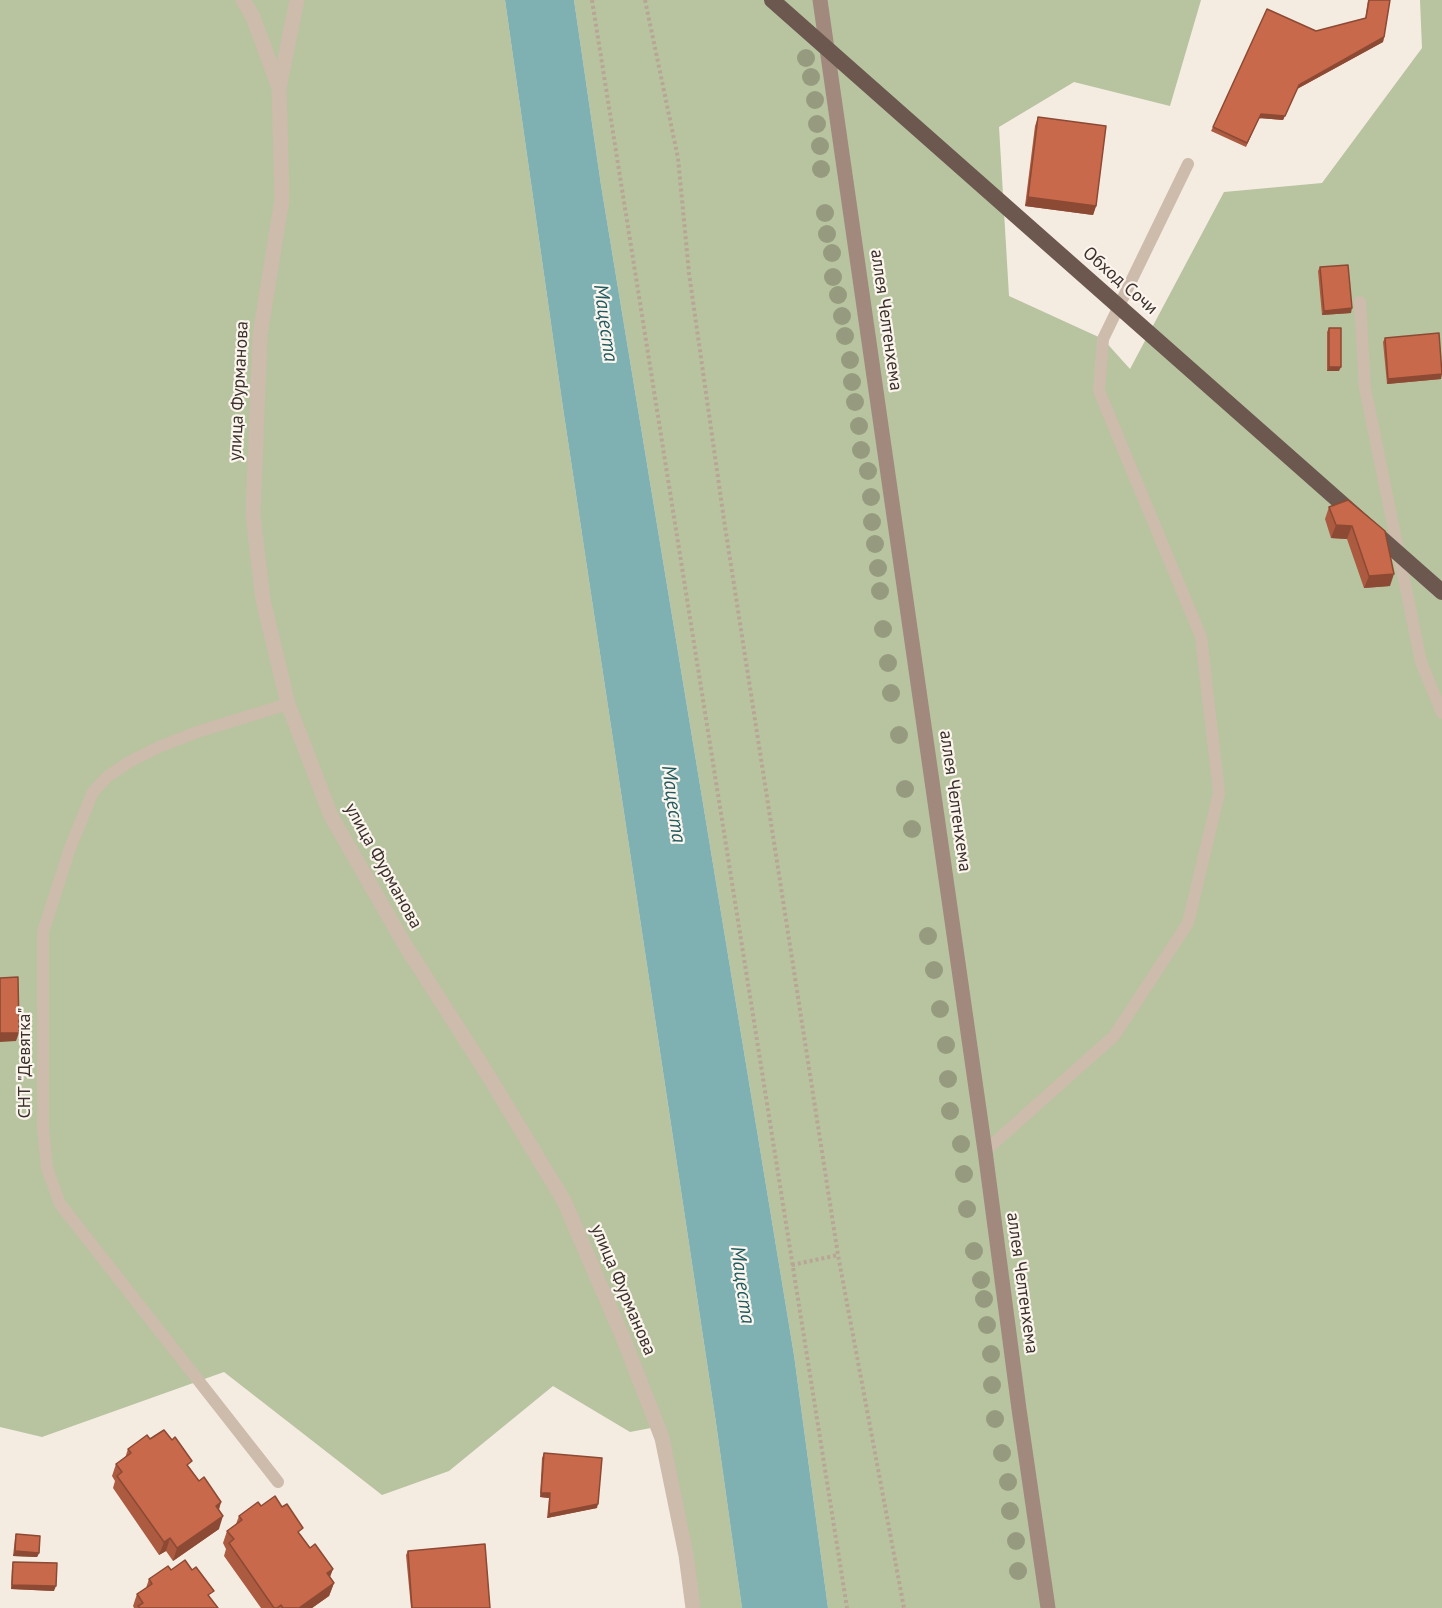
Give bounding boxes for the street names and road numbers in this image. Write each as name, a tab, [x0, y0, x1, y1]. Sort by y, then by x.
street label: Обход Сочи	[1078, 243, 1162, 319]
street label: аллея Челтенхема	[865, 248, 907, 392]
street label: улица Фурманова	[225, 320, 253, 462]
street label: аллея Челтенхема	[934, 729, 976, 873]
street label: улица Фурманова	[340, 799, 426, 933]
street label: СНТ "Девятка"	[14, 1007, 36, 1119]
street label: аллея Челтенхема	[1001, 1211, 1043, 1355]
street label: улица Фурманова	[586, 1221, 660, 1359]

